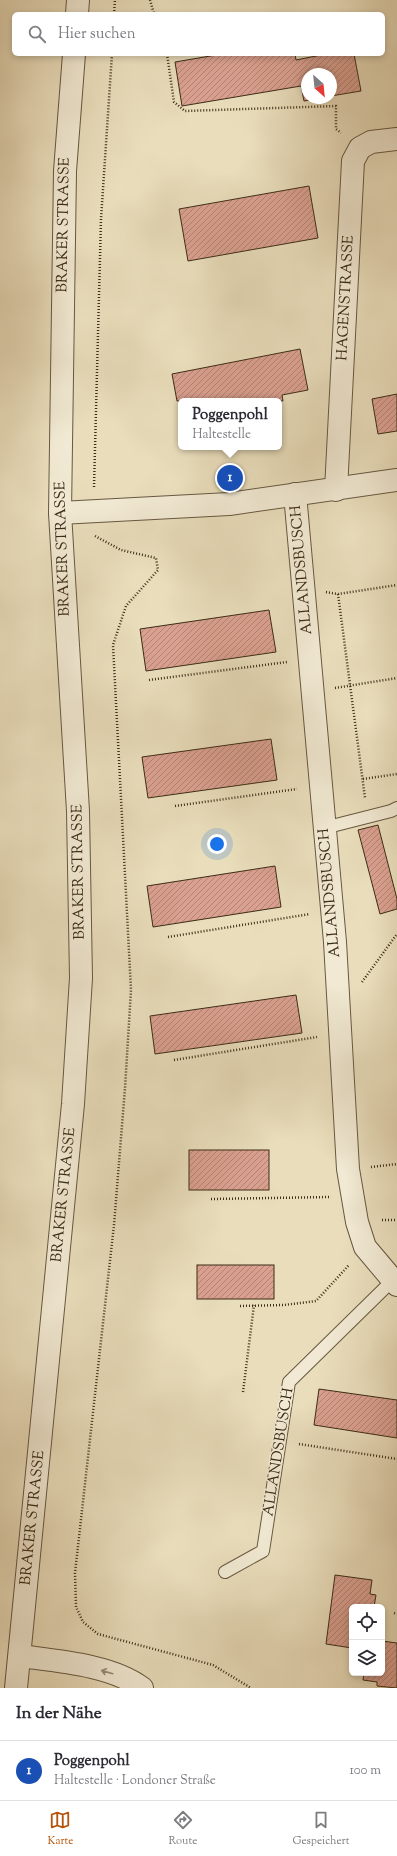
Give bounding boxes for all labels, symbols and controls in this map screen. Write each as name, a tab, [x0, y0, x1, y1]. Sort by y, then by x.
search box	[12, 12, 385, 56]
icon: search	[26, 23, 48, 45]
text: Hier suchen	[58, 24, 136, 45]
north arrow	[301, 68, 337, 104]
street label: BRAKER STRASSE	[52, 157, 76, 293]
street label: HAGENSTRASSE	[332, 235, 360, 361]
popup	[178, 398, 282, 450]
text: Poggenpohl	[192, 405, 268, 426]
text: Haltestelle	[192, 426, 251, 444]
pin: 1	[217, 463, 243, 493]
street label: BRAKER STRASSE	[50, 481, 76, 617]
street label: ALLANDSBUSCH	[286, 504, 318, 636]
street label: BRAKER STRASSE	[67, 804, 91, 940]
street label: ALLANDSBUSCH	[314, 827, 346, 959]
your location	[207, 834, 227, 854]
street label: BRAKER STRASSE	[46, 1127, 82, 1263]
street label: ALLANDSBUSCH	[258, 1386, 300, 1518]
street label: BRAKER STRASSE	[15, 1450, 51, 1586]
map controls	[349, 1604, 385, 1676]
button: locate	[349, 1604, 385, 1640]
button: layers	[349, 1640, 385, 1676]
one-way arrow	[101, 1668, 114, 1676]
text: In der Nähe	[16, 1702, 102, 1726]
text: Poggenpohl	[54, 1751, 130, 1772]
text: 1	[27, 1762, 31, 1780]
text: 100 m	[349, 1762, 381, 1780]
text: Haltestelle · Londoner Straße	[54, 1772, 216, 1790]
tab: Karte	[48, 1809, 73, 1849]
tab: Route	[169, 1809, 197, 1849]
tab: Gespeichert	[292, 1809, 349, 1849]

